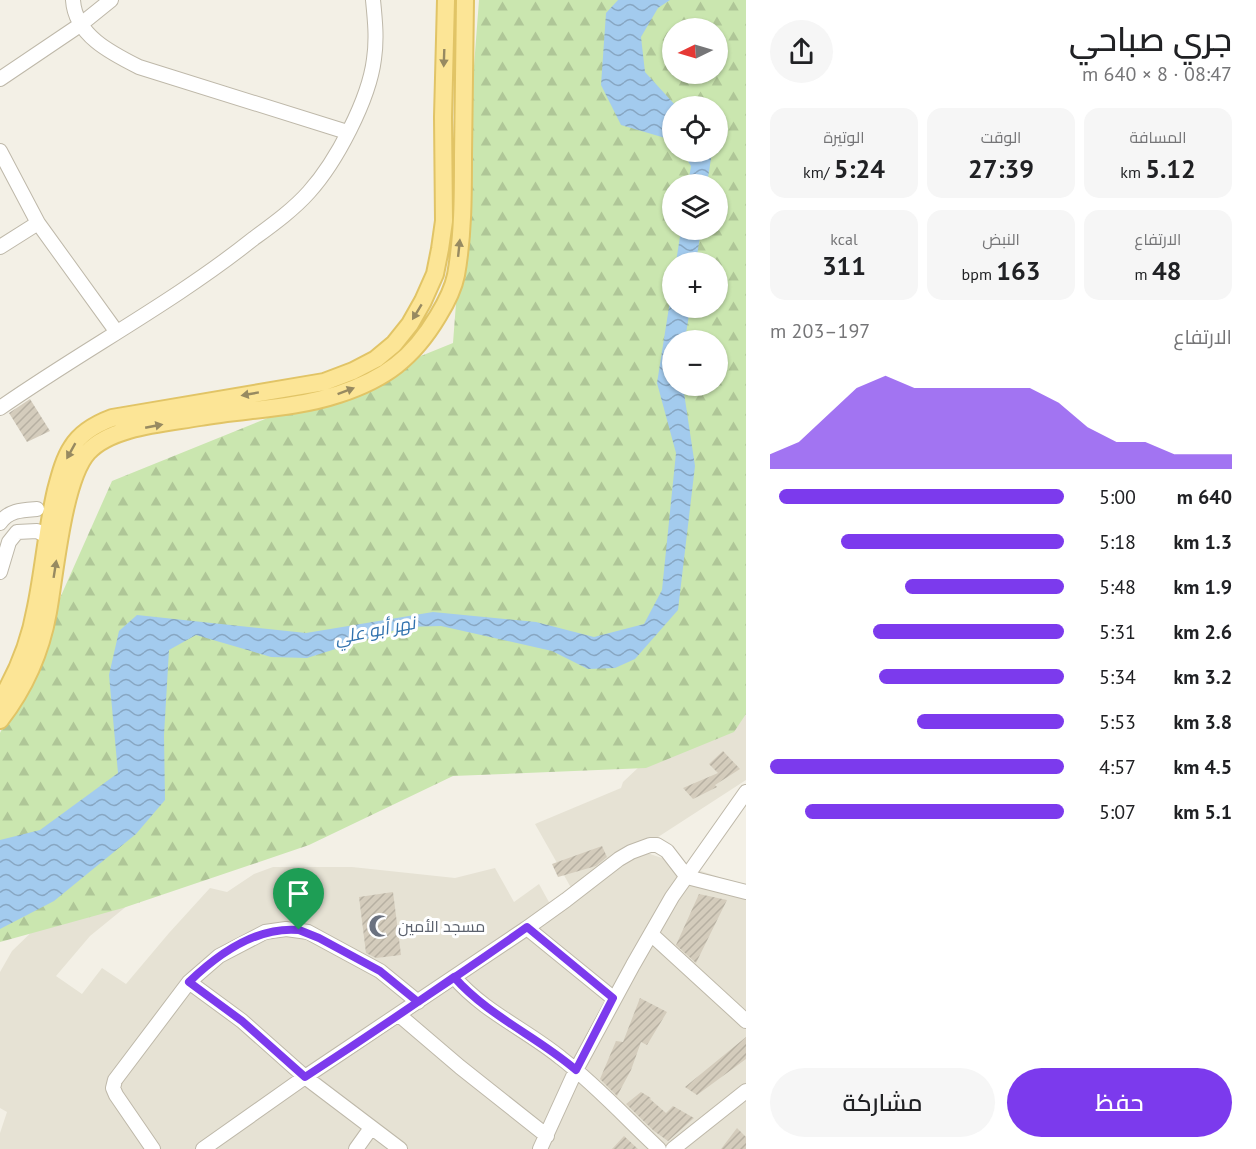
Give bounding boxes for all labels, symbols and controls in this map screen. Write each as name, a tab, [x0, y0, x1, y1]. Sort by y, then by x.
text: جري صباحي	[1069, 17, 1232, 60]
north arrow	[662, 18, 728, 84]
map controls	[662, 18, 728, 396]
button: share	[770, 20, 833, 83]
one-way arrow	[440, 49, 449, 68]
text: 08:47 · 8 × 640 m	[1082, 61, 1232, 87]
button: locate	[662, 96, 728, 162]
text: الوتيرة	[823, 127, 865, 147]
text: الوقت	[981, 127, 1021, 147]
text: المسافة	[1130, 127, 1186, 147]
text: 5:24	[834, 152, 885, 185]
text: 27:39	[968, 152, 1034, 185]
text: 5.12	[1145, 152, 1196, 185]
text: /km	[803, 162, 834, 182]
text: km	[1120, 162, 1145, 182]
button: layers	[662, 174, 728, 240]
text: kcal	[830, 229, 858, 249]
text: النبض	[982, 229, 1020, 249]
text: الارتفاع	[1135, 229, 1181, 249]
one-way arrow	[454, 238, 464, 257]
text: 311	[822, 249, 866, 282]
button: +	[662, 252, 728, 318]
text: 163	[996, 254, 1040, 287]
text: 48	[1152, 254, 1181, 287]
text: bpm	[962, 264, 996, 284]
text: m	[1135, 264, 1152, 284]
one-way arrow	[412, 304, 423, 320]
text: 197–203 m	[770, 318, 870, 344]
text: الارتفاع	[1173, 324, 1232, 350]
button: −	[662, 330, 728, 396]
one-way arrow	[337, 386, 355, 396]
one-way arrow	[241, 390, 260, 399]
one-way arrow	[145, 421, 164, 430]
one-way arrow	[66, 443, 76, 460]
text: 5:00	[1099, 484, 1136, 510]
text: 640 m	[1177, 484, 1232, 510]
text: 5:18	[1099, 529, 1136, 555]
text: 1.3 km	[1173, 529, 1232, 555]
one-way arrow	[51, 559, 60, 578]
text: 5:48	[1099, 574, 1136, 600]
text: 1.9 km	[1173, 574, 1232, 600]
water label: نهر أبو علي	[333, 611, 420, 652]
text: 5:31	[1099, 619, 1136, 645]
text: 2.6 km	[1173, 619, 1232, 645]
text: 5:34	[1099, 664, 1136, 690]
text: 3.2 km	[1173, 664, 1232, 690]
text: 5:53	[1099, 709, 1136, 735]
text: 3.8 km	[1173, 709, 1232, 735]
text: 4:57	[1099, 754, 1136, 780]
text: 4.5 km	[1173, 754, 1232, 780]
text: 5:07	[1099, 799, 1136, 825]
text: 5.1 km	[1173, 799, 1232, 825]
pin	[273, 868, 324, 930]
icon: arrive	[282, 877, 315, 910]
mosque icon: مسجد الأمين	[367, 913, 393, 939]
place label: مسجد الأمين	[398, 916, 485, 937]
button: مشاركة	[770, 1068, 995, 1137]
button: حفظ	[1007, 1068, 1232, 1137]

